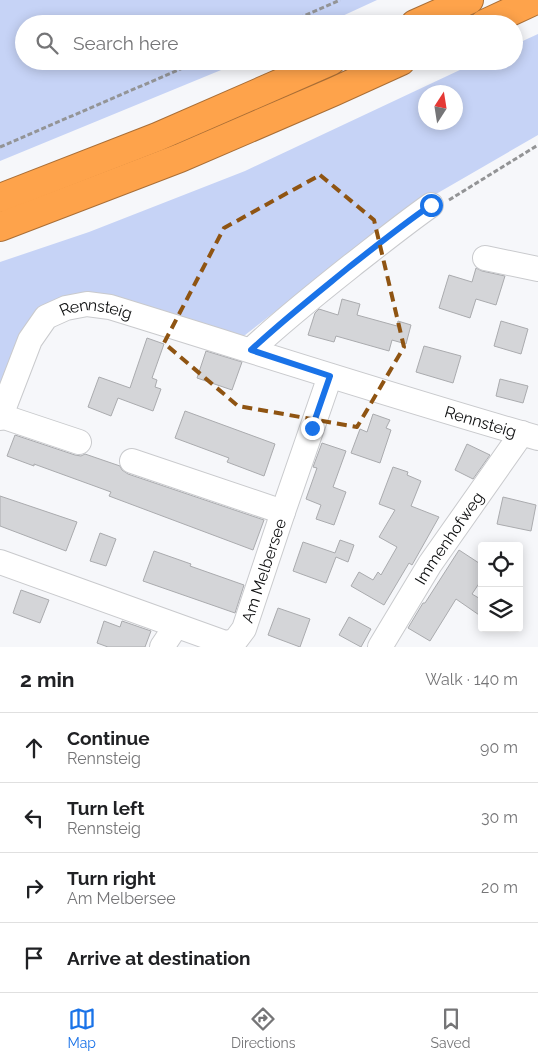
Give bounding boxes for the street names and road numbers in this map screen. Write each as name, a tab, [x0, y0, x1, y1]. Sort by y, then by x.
street label: Rennsteig	[56, 294, 135, 323]
street label: Rennsteig	[442, 402, 519, 441]
street label: Immenhofweg	[411, 488, 487, 588]
street label: Am Melbersee	[237, 516, 290, 625]

